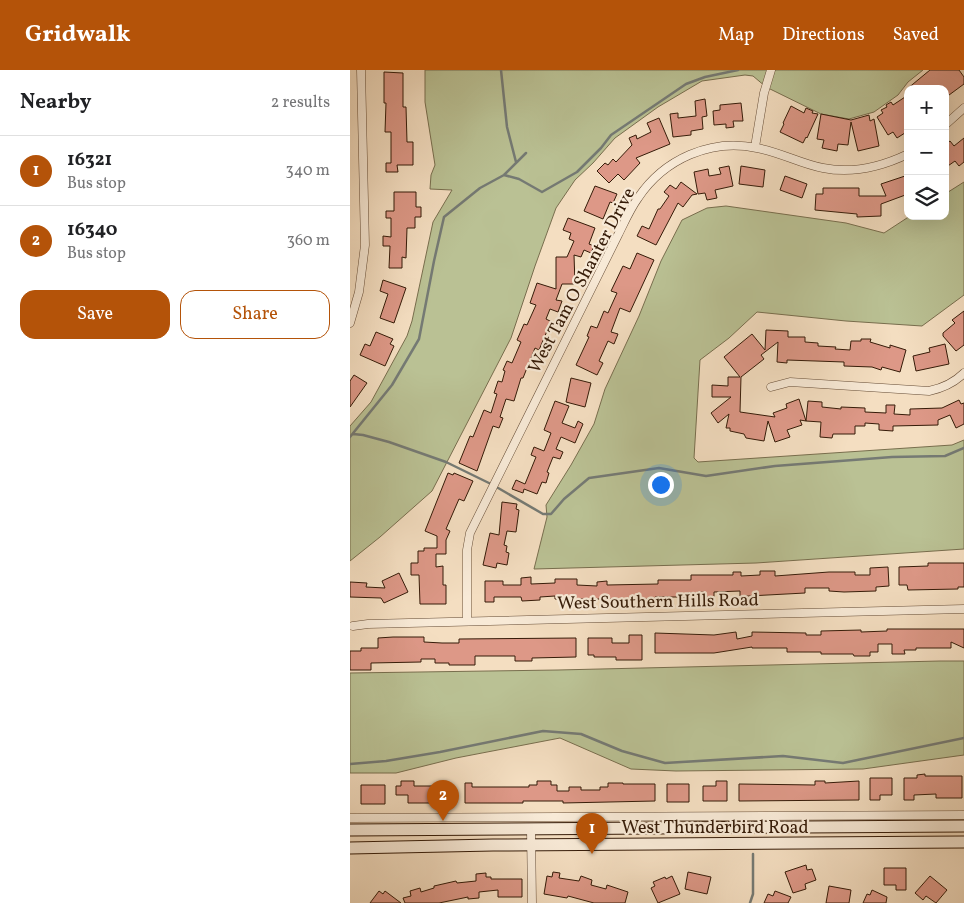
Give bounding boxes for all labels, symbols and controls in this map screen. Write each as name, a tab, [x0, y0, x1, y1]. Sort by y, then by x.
text: Gridwalk	[25, 18, 131, 52]
text: Map	[718, 23, 754, 48]
text: Directions	[782, 23, 865, 48]
text: Saved	[893, 23, 939, 48]
map controls	[904, 85, 949, 220]
button: +	[904, 85, 949, 130]
text: Nearby	[20, 88, 91, 117]
text: 2 results	[271, 92, 330, 114]
button: −	[904, 130, 949, 175]
text: 16321	[67, 147, 112, 173]
text: 1	[33, 160, 39, 182]
text: 340 m	[286, 160, 330, 182]
text: Bus stop	[67, 173, 126, 195]
button: layers	[904, 175, 949, 220]
street label: West Tam O Shanter Drive	[523, 183, 642, 378]
text: 16340	[67, 217, 117, 243]
text: 2	[32, 230, 40, 252]
text: 360 m	[287, 230, 330, 252]
text: Bus stop	[67, 243, 126, 265]
button: Save	[20, 290, 170, 339]
button: Share	[180, 290, 330, 339]
your location	[648, 472, 674, 498]
street label: West Southern Hills Road	[557, 588, 759, 617]
pin: 2	[427, 780, 459, 821]
pin: 1	[576, 813, 608, 854]
street label: West Thunderbird Road	[621, 816, 809, 841]

